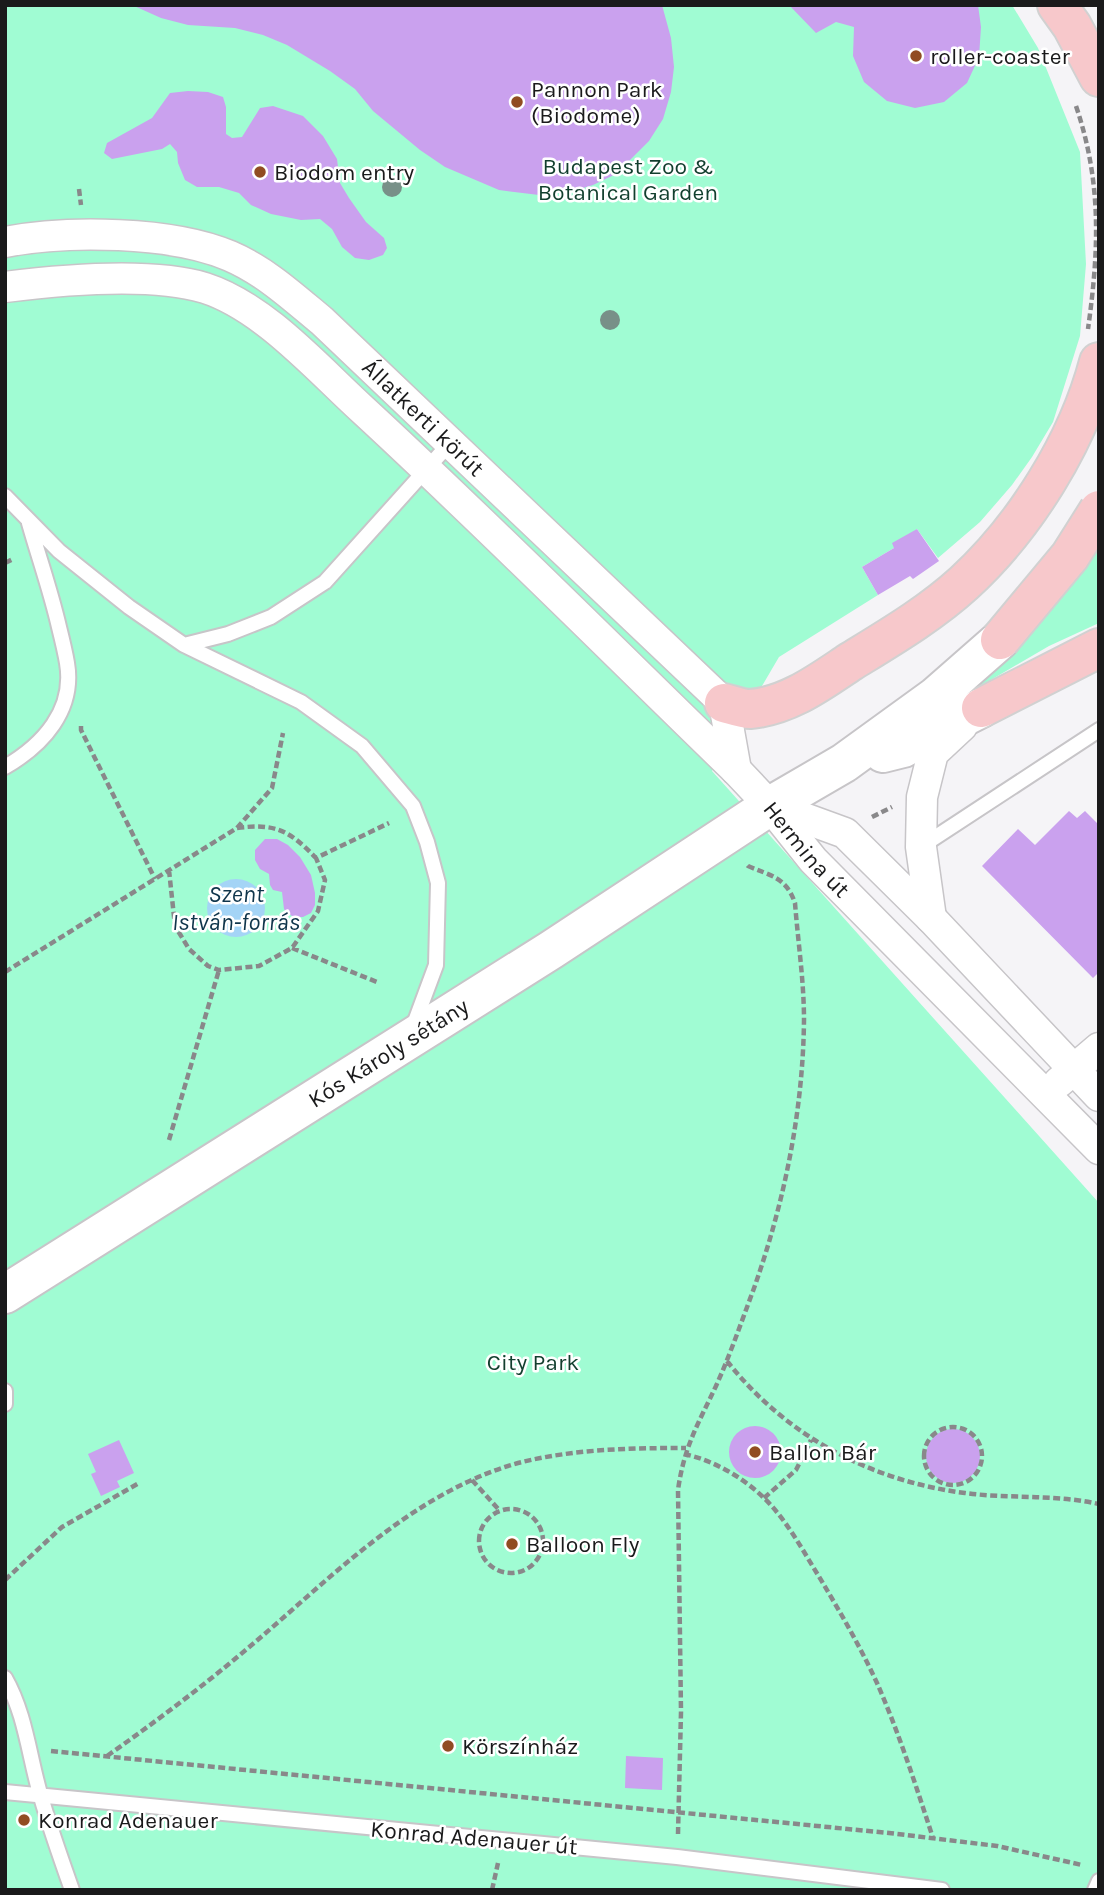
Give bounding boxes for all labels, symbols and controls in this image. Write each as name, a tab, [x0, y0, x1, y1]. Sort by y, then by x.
place label: roller-coaster	[930, 43, 1071, 70]
marker: roller-coaster	[908, 48, 924, 64]
place label: Pannon Park (Biodome)	[531, 76, 663, 129]
marker: Pannon Park (Biodome)	[509, 94, 525, 110]
park label: Budapest Zoo & Botanical Garden	[538, 153, 718, 206]
place label: Biodom entry	[274, 159, 415, 186]
marker: Biodom entry	[252, 164, 268, 180]
street label: Állatkerti körút	[357, 353, 490, 482]
street label: Hermina út	[758, 796, 856, 903]
water label: Szent István-forrás	[172, 880, 300, 936]
street label: Kós Károly sétány	[303, 992, 474, 1113]
park label: City Park	[487, 1349, 579, 1376]
place label: Ballon Bár	[769, 1439, 877, 1466]
marker: Ballon Bár	[747, 1444, 763, 1460]
place label: Balloon Fly	[526, 1531, 640, 1558]
marker: Balloon Fly	[504, 1536, 520, 1552]
place label: Körszínház	[462, 1733, 578, 1760]
marker: Körszínház	[440, 1738, 456, 1754]
place label: Konrad Adenauer	[38, 1807, 218, 1834]
marker: Konrad Adenauer	[16, 1812, 32, 1828]
street label: Konrad Adenauer út	[369, 1815, 579, 1861]

